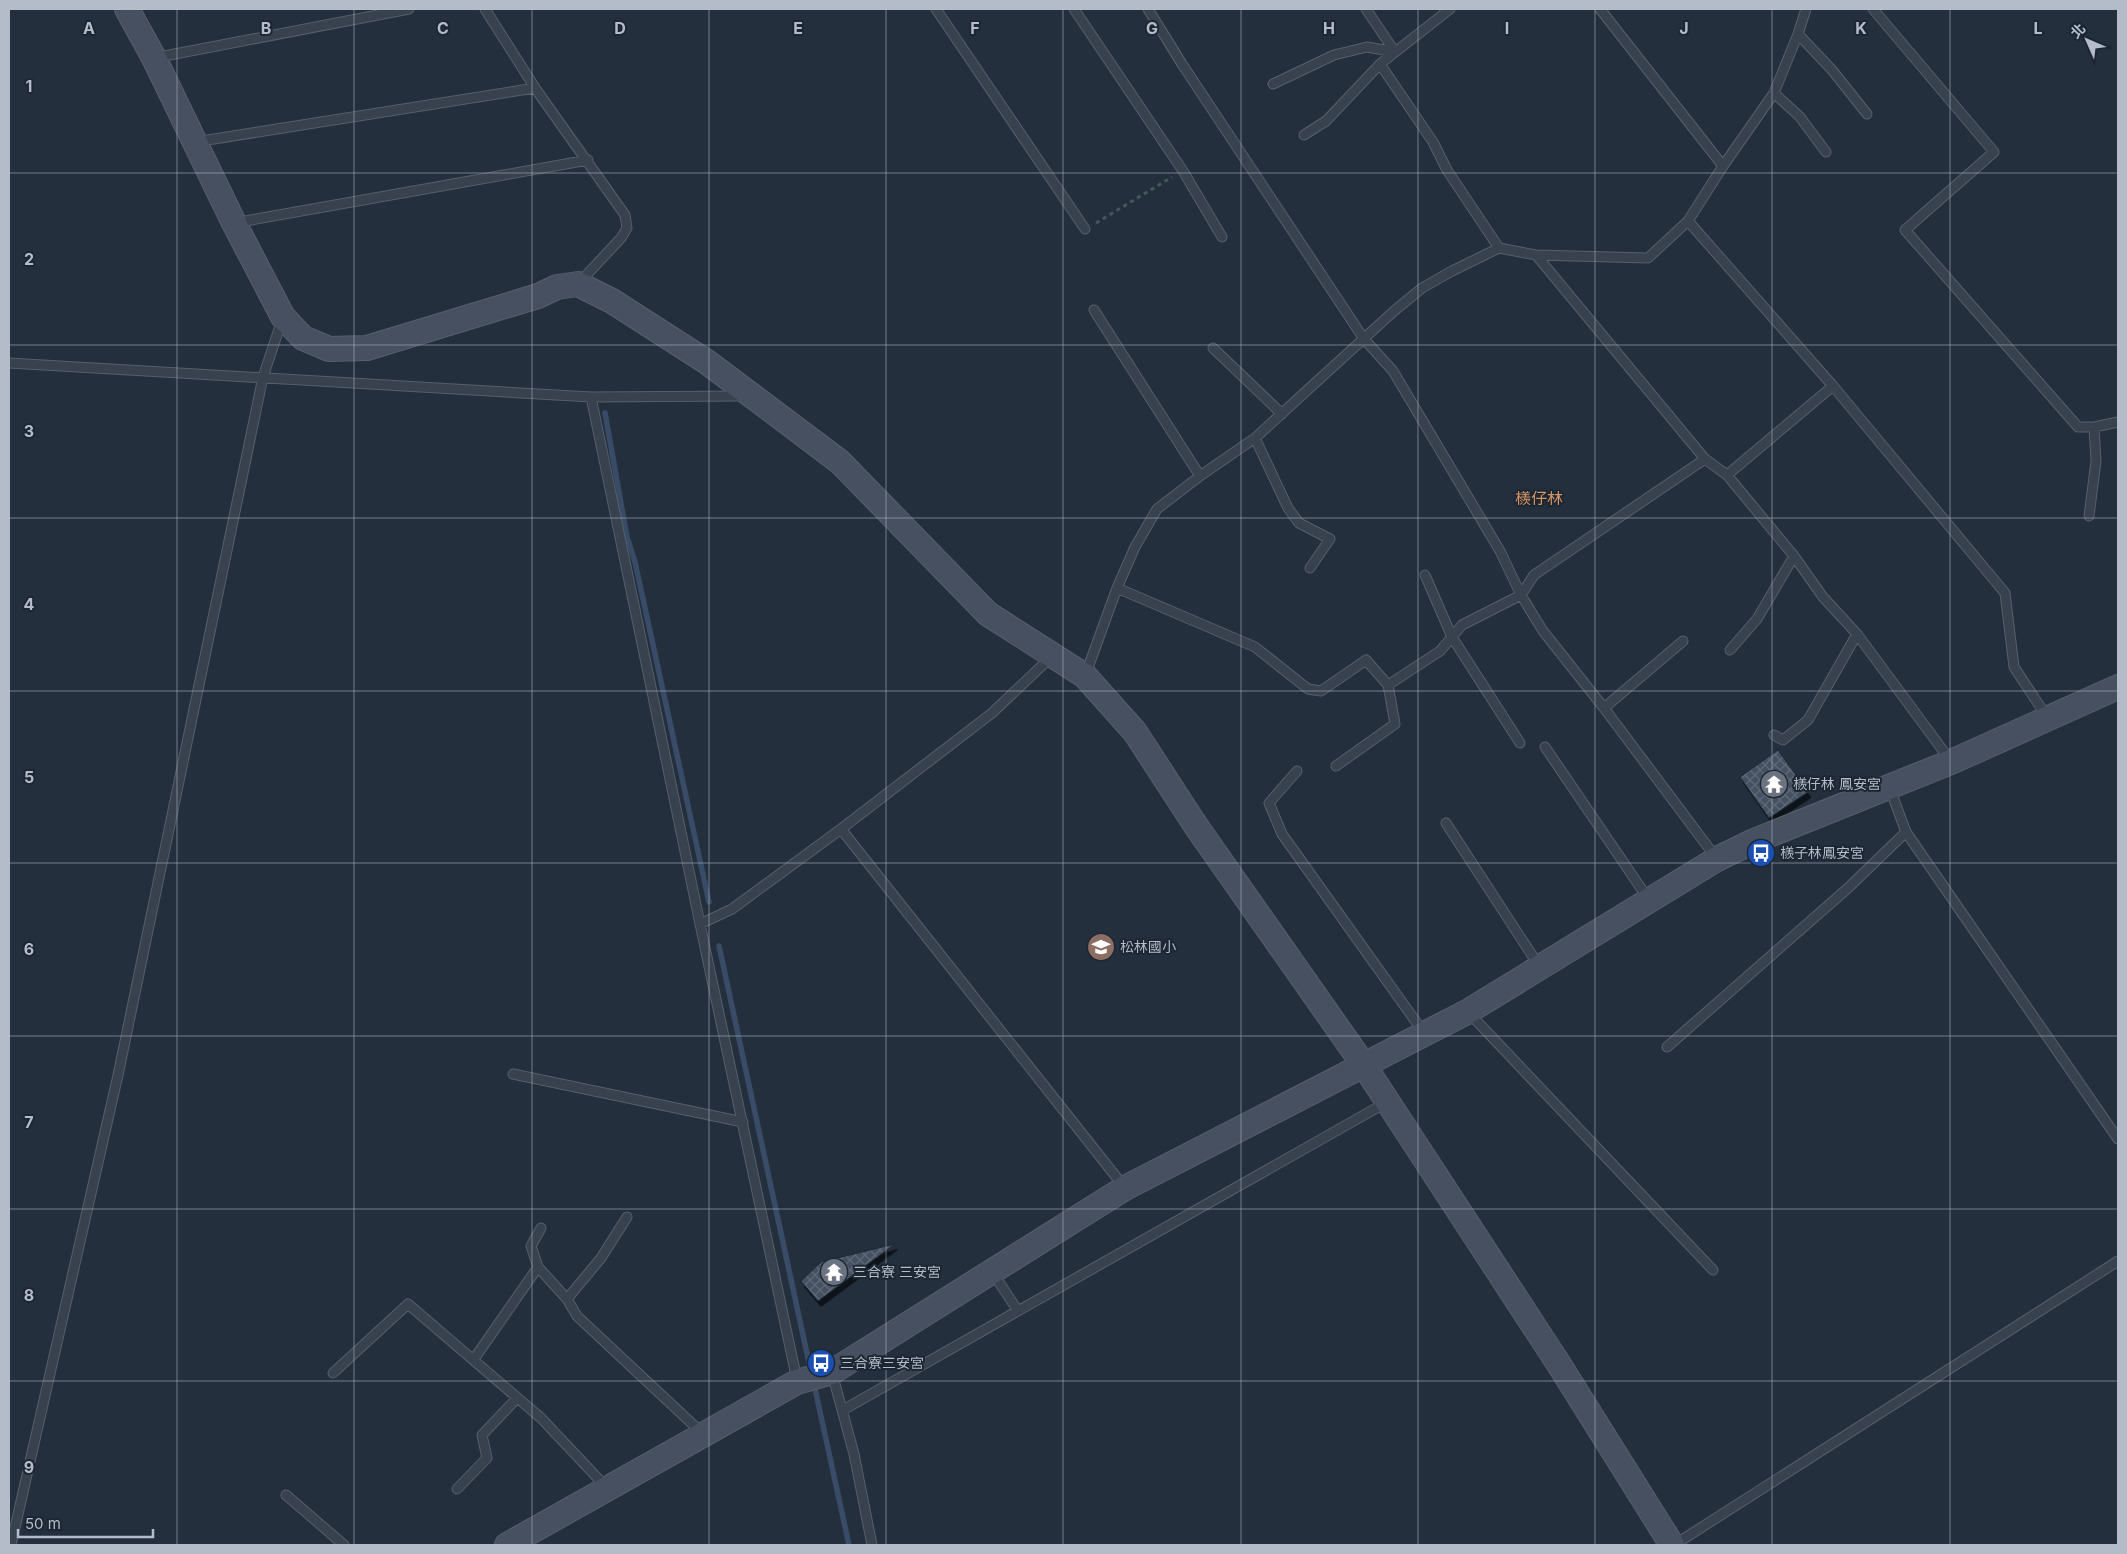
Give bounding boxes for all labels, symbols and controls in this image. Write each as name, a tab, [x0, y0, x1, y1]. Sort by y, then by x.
north arrow	[2062, 15, 2112, 65]
text: A	[83, 18, 95, 38]
text: B	[261, 18, 271, 38]
text: C	[437, 18, 449, 38]
text: D	[614, 18, 626, 38]
text: E	[793, 18, 803, 38]
text: F	[970, 18, 980, 38]
text: G	[1146, 18, 1158, 38]
text: H	[1323, 18, 1335, 38]
text: I	[1505, 18, 1509, 38]
text: J	[1679, 18, 1689, 38]
text: K	[1855, 18, 1867, 38]
text: L	[2033, 18, 2043, 38]
text: 北	[2066, 19, 2088, 41]
text: 1	[26, 76, 32, 96]
text: 2	[24, 249, 34, 269]
text: 3	[24, 421, 34, 441]
district label: 檨仔林	[1515, 488, 1563, 508]
text: 4	[24, 594, 35, 614]
text: 5	[24, 767, 34, 787]
temple icon: 檨仔林 鳳安宮	[1759, 769, 1789, 799]
place label: 檨仔林 鳳安宮	[1793, 775, 1881, 792]
bus stop icon: 檨子林鳳安宮	[1746, 838, 1776, 868]
place label: 檨子林鳳安宮	[1780, 844, 1864, 861]
school or university icon: 松林國小	[1086, 932, 1116, 962]
place label: 松林國小	[1120, 938, 1176, 955]
text: 6	[24, 939, 34, 959]
text: 7	[24, 1112, 34, 1132]
temple icon: 三合寮 三安宮	[819, 1257, 849, 1287]
place label: 三合寮 三安宮	[853, 1263, 941, 1280]
text: 8	[24, 1285, 34, 1305]
bus stop icon: 三合寮三安宮	[806, 1348, 836, 1378]
place label: 三合寮三安宮	[840, 1354, 924, 1371]
text: 9	[24, 1457, 34, 1477]
scale bar	[18, 1506, 152, 1538]
text: 50 m	[25, 1514, 61, 1533]

